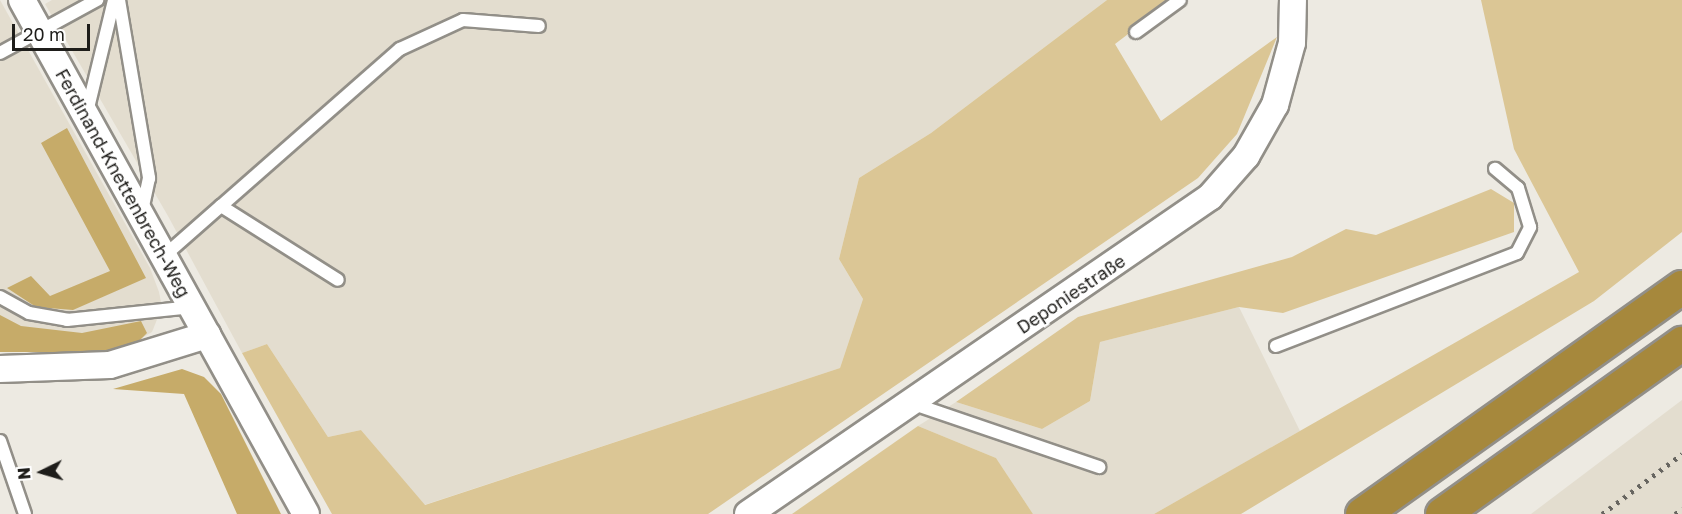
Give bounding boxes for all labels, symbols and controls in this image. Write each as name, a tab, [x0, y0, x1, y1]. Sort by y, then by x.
scale bar	[15, 12, 93, 50]
text: 20 m	[23, 23, 65, 45]
street label: Ferdinand-Knettenbrech-Weg	[51, 65, 195, 301]
street label: Deponiestraße	[1013, 250, 1129, 338]
north arrow	[12, 442, 72, 502]
text: N	[14, 467, 35, 481]

